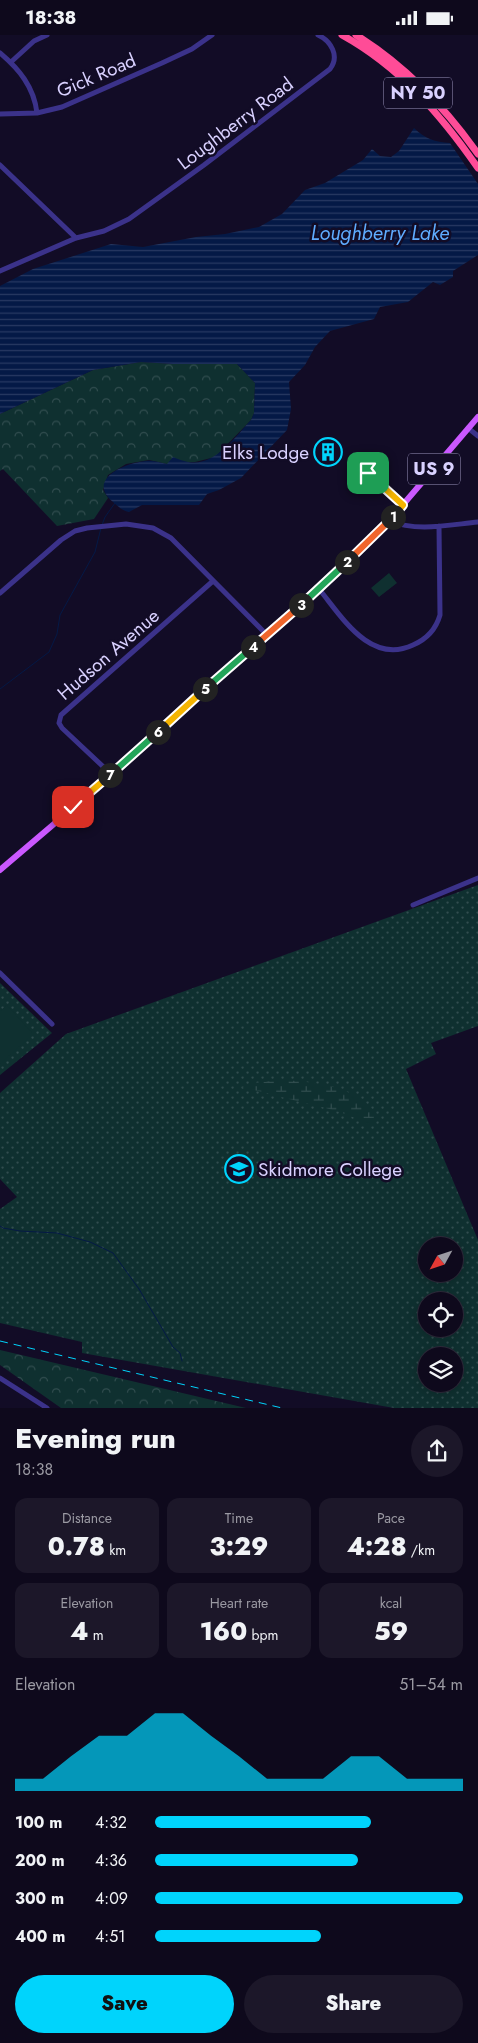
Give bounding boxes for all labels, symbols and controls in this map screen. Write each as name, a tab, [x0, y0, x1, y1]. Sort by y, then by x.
text: 18:38	[25, 4, 76, 31]
street label: Gick Road	[52, 47, 140, 104]
street label: Loughberry Road	[172, 71, 299, 176]
road number: NY 50	[384, 77, 452, 109]
water label: Loughberry Lake	[311, 219, 449, 248]
building icon: Elks Lodge	[313, 437, 343, 467]
place label: Elks Lodge	[222, 439, 309, 466]
pin	[347, 452, 389, 494]
road number: US 9	[408, 453, 460, 484]
icon: arrive	[354, 459, 382, 487]
pin: 1	[380, 505, 406, 529]
text: 1	[390, 507, 397, 527]
pin: 2	[334, 549, 360, 575]
text: 2	[343, 552, 352, 572]
pin: 3	[288, 593, 314, 617]
text: 3	[297, 595, 306, 615]
street label: Hudson Avenue	[51, 602, 165, 706]
pin: 4	[240, 635, 266, 659]
text: 4	[249, 637, 258, 657]
pin: 5	[192, 677, 218, 701]
text: 5	[201, 679, 210, 699]
pin: 6	[146, 719, 170, 745]
text: 6	[154, 722, 163, 742]
pin: 7	[98, 763, 122, 787]
text: 7	[106, 765, 115, 785]
pin	[52, 786, 94, 828]
icon: check	[59, 793, 87, 821]
school or university icon: Skidmore College	[224, 1154, 254, 1184]
place label: Skidmore College	[258, 1156, 402, 1183]
north arrow	[418, 1237, 462, 1283]
map controls	[418, 1237, 463, 1392]
button: locate	[418, 1292, 463, 1337]
button: layers	[418, 1347, 463, 1392]
text: Evening run	[15, 1418, 176, 1459]
button: share	[411, 1425, 463, 1477]
text: 18:38	[15, 1458, 53, 1481]
text: Distance	[62, 1508, 112, 1528]
text: Time	[225, 1508, 253, 1528]
text: Pace	[377, 1508, 405, 1528]
text: 0.78	[48, 1528, 105, 1564]
text: 3:29	[210, 1528, 268, 1564]
text: 4:28	[347, 1528, 407, 1564]
text: km	[105, 1540, 126, 1560]
text: /km	[407, 1540, 435, 1560]
text: Elevation	[61, 1593, 113, 1613]
text: Heart rate	[210, 1593, 268, 1613]
text: kcal	[380, 1593, 402, 1613]
text: 4	[70, 1613, 89, 1649]
text: 160	[200, 1613, 247, 1649]
text: 59	[374, 1613, 408, 1649]
text: m	[89, 1625, 104, 1645]
text: bpm	[247, 1625, 278, 1645]
text: Elevation	[15, 1673, 75, 1696]
text: 51–54 m	[399, 1673, 463, 1696]
text: 100 m	[15, 1811, 62, 1834]
text: 4:32	[95, 1811, 127, 1834]
text: 200 m	[15, 1849, 65, 1872]
text: 4:36	[95, 1849, 127, 1872]
text: 300 m	[15, 1887, 64, 1910]
text: 4:09	[95, 1887, 128, 1910]
text: 400 m	[15, 1925, 65, 1948]
text: 4:51	[95, 1925, 125, 1948]
button: Save	[15, 1975, 234, 2033]
button: Share	[244, 1975, 463, 2033]

